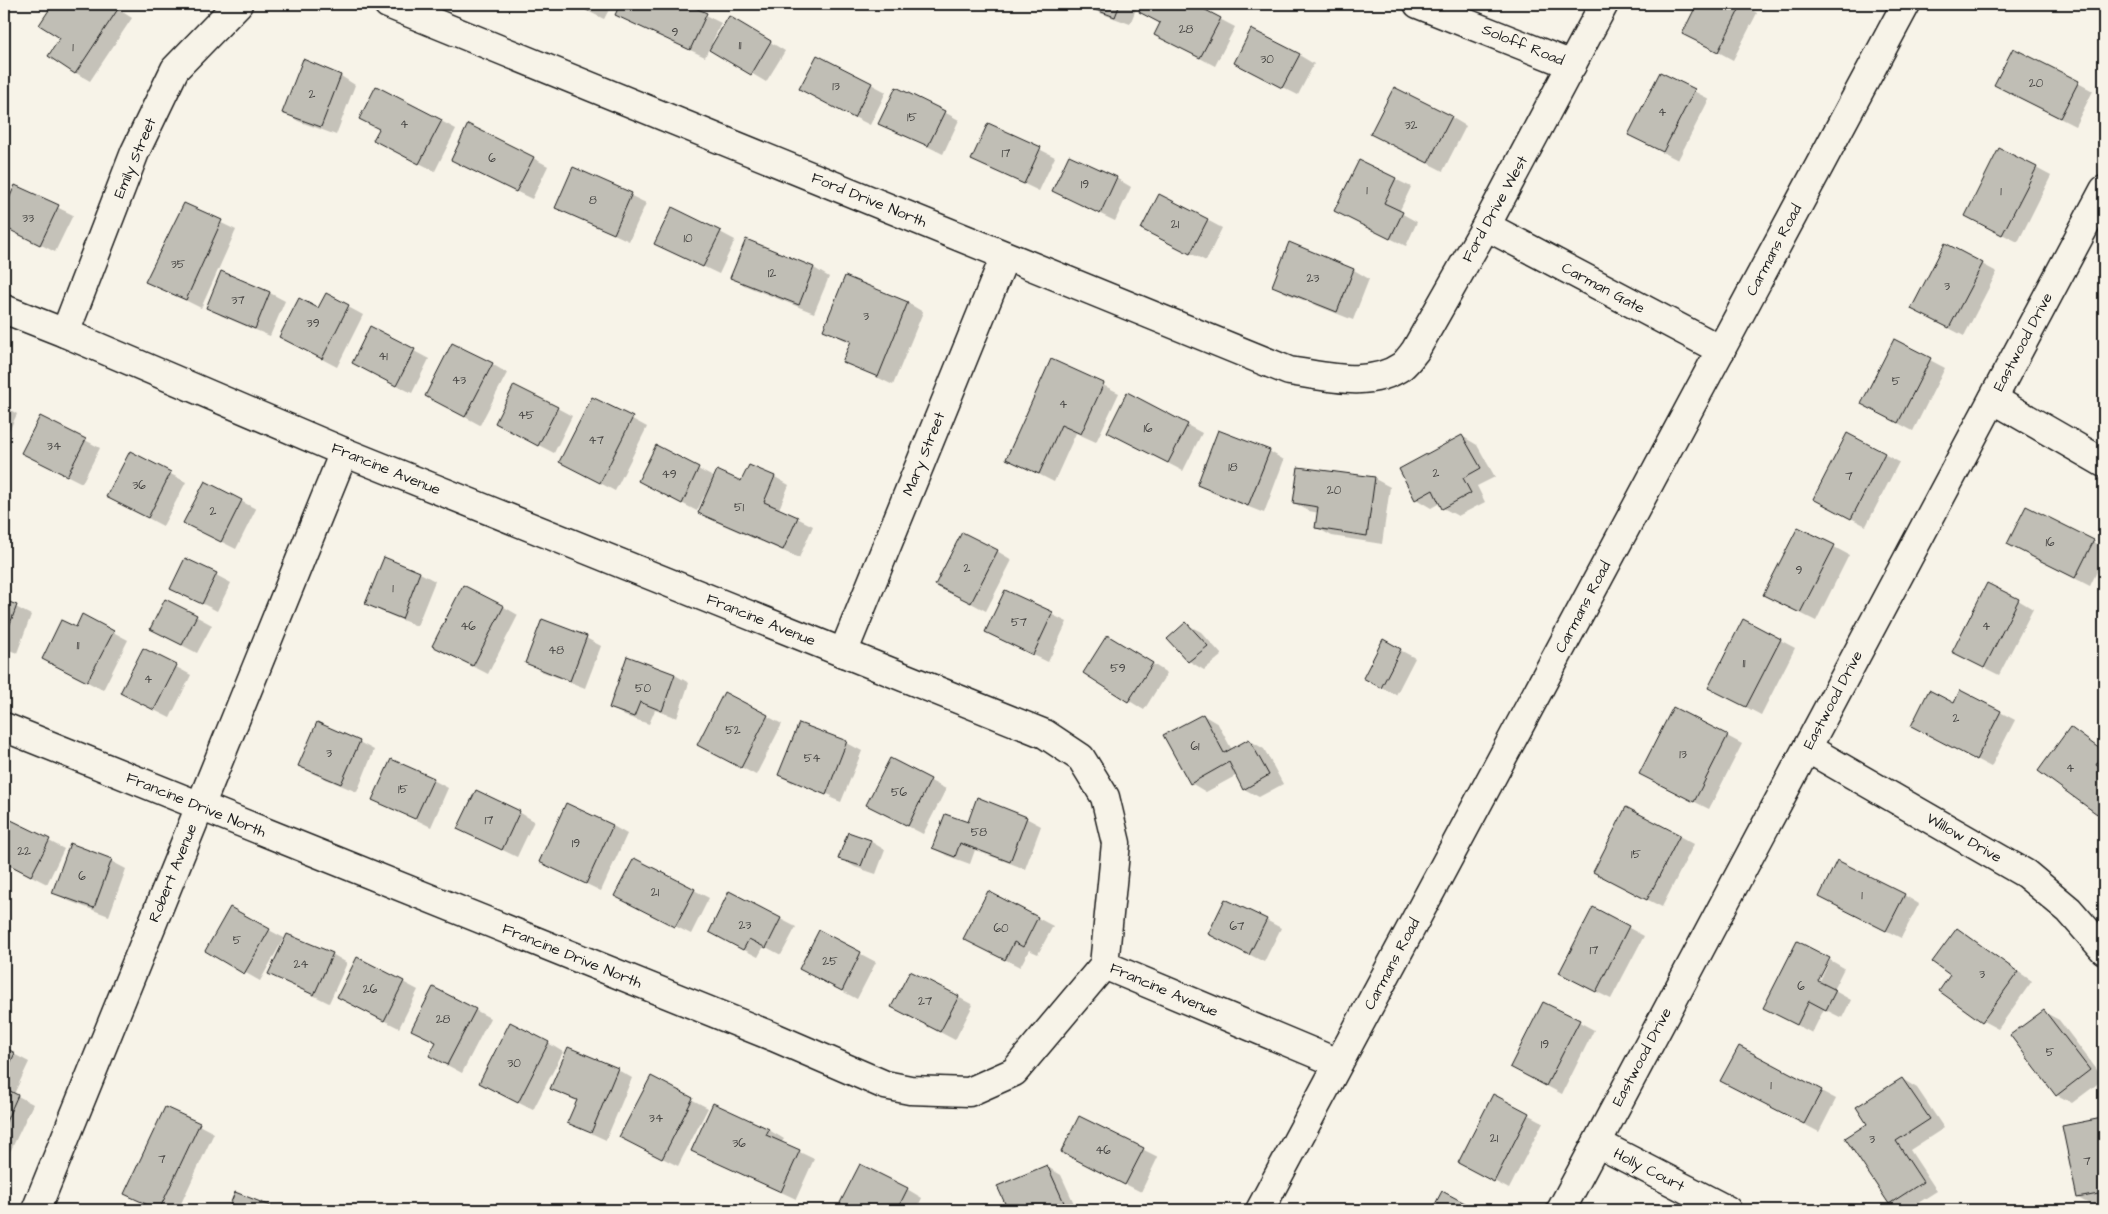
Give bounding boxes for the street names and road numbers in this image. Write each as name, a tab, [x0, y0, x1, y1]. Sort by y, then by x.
street label: Soloff Road	[1479, 19, 1568, 71]
street label: Emily Street	[109, 114, 162, 202]
street label: Ford Drive West	[1457, 152, 1533, 266]
street label: Ford Drive North	[808, 167, 930, 233]
street label: Carmans Road	[1741, 200, 1807, 300]
street label: Carman Gate	[1558, 257, 1648, 319]
street label: Eastwood Drive	[1988, 289, 2058, 395]
street label: Mary Street	[898, 409, 951, 499]
street label: Francine Avenue	[328, 438, 444, 500]
street label: Carmans Road	[1550, 557, 1616, 657]
street label: Francine Avenue	[703, 589, 819, 651]
street label: Eastwood Drive	[1798, 647, 1868, 753]
street label: Francine Drive North	[123, 767, 270, 843]
street label: Willow Drive	[1922, 808, 2006, 868]
street label: Robert Avenue	[144, 820, 202, 926]
street label: Carmans Road	[1359, 914, 1425, 1014]
street label: Francine Drive North	[499, 918, 646, 994]
street label: Francine Avenue	[1107, 958, 1221, 1022]
street label: Eastwood Drive	[1607, 1004, 1677, 1110]
street label: Holly Court	[1609, 1143, 1688, 1198]

